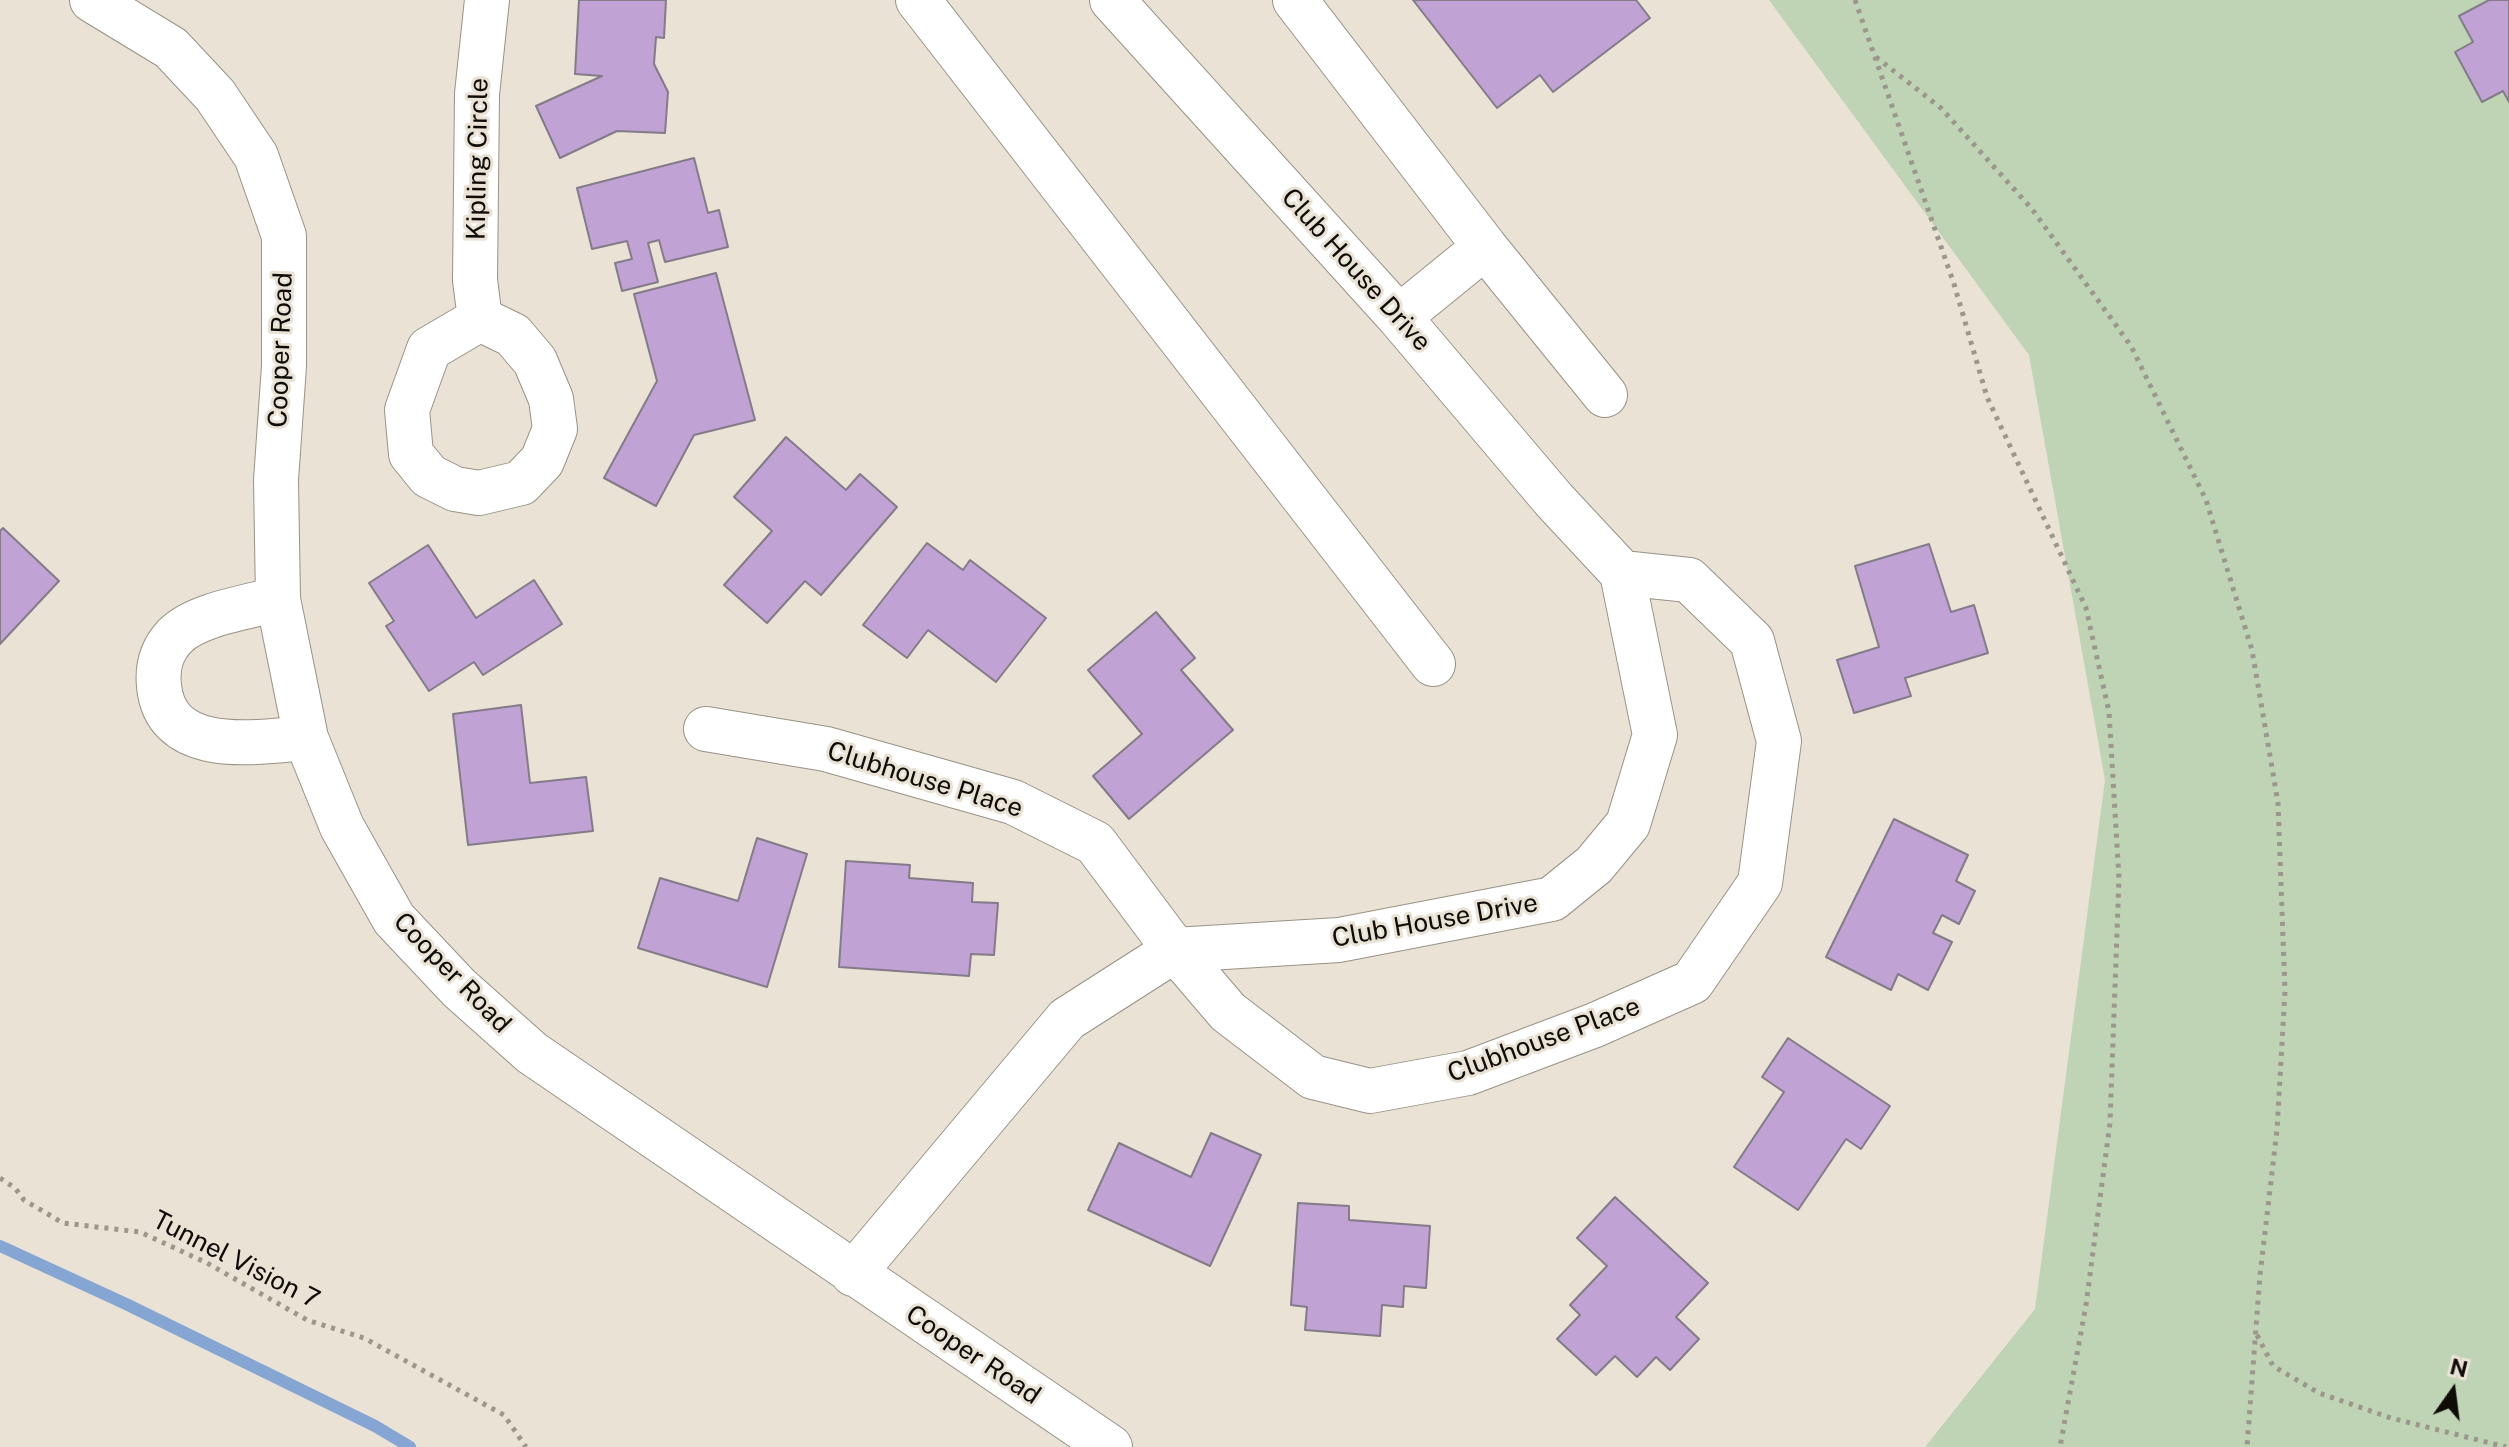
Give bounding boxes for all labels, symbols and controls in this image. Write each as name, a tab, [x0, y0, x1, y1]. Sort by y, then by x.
street label: Kipling Circle	[461, 78, 495, 240]
street label: Club House Drive	[1275, 182, 1437, 358]
street label: Cooper Road	[263, 272, 299, 428]
street label: Clubhouse Place	[824, 735, 1026, 825]
street label: Club House Drive	[1330, 888, 1540, 954]
street label: Cooper Road	[387, 906, 517, 1040]
street label: Clubhouse Place	[1444, 991, 1644, 1089]
street label: Tunnel Vision 7	[147, 1204, 325, 1316]
street label: Cooper Road	[900, 1299, 1046, 1411]
north arrow	[2413, 1351, 2493, 1431]
text: N	[2447, 1353, 2470, 1382]

